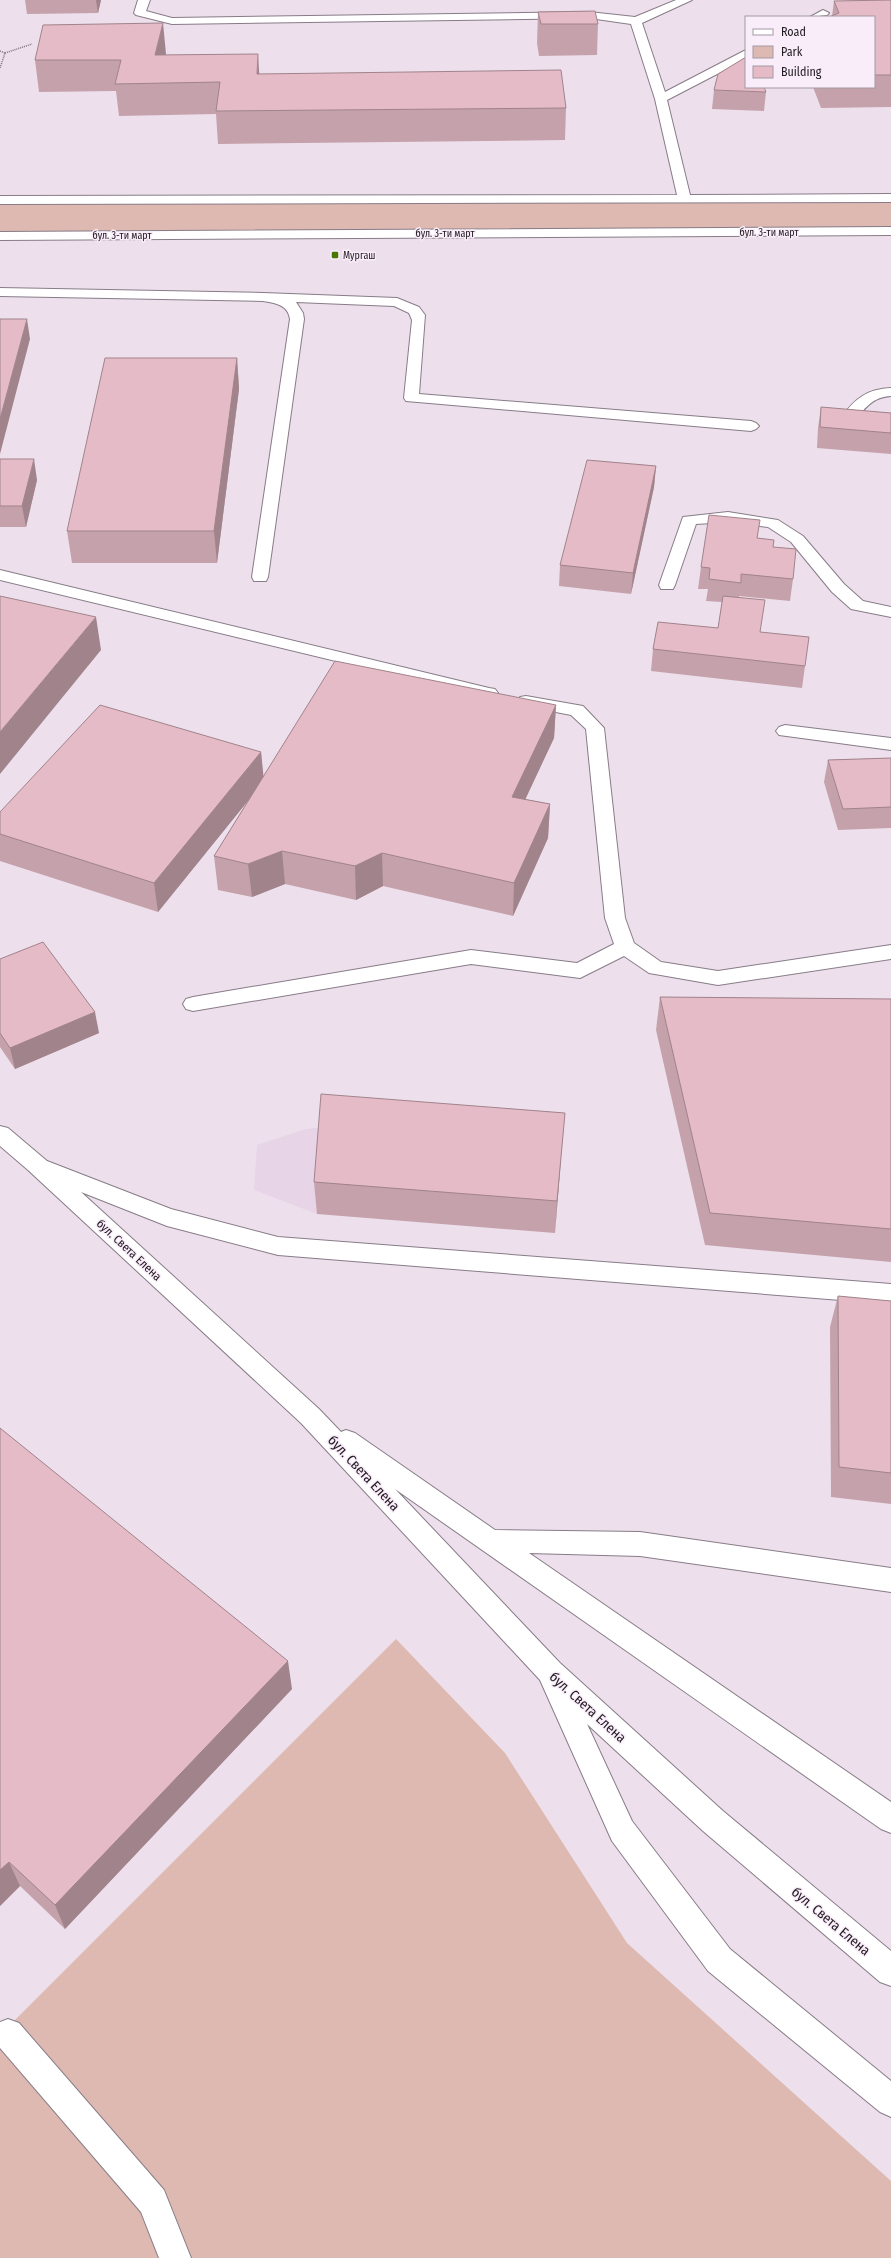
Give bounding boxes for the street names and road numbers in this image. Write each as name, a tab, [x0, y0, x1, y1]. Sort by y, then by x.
street label: бул. 3-ти март	[739, 227, 799, 239]
street label: бул. 3-ти март	[415, 228, 475, 240]
street label: бул. 3-ти март	[92, 230, 152, 242]
street label: бул. Света Елена	[94, 1216, 164, 1284]
street label: бул. Света Елена	[324, 1432, 403, 1515]
street label: бул. Света Елена	[546, 1668, 630, 1746]
street label: бул. Света Елена	[788, 1884, 874, 1959]

